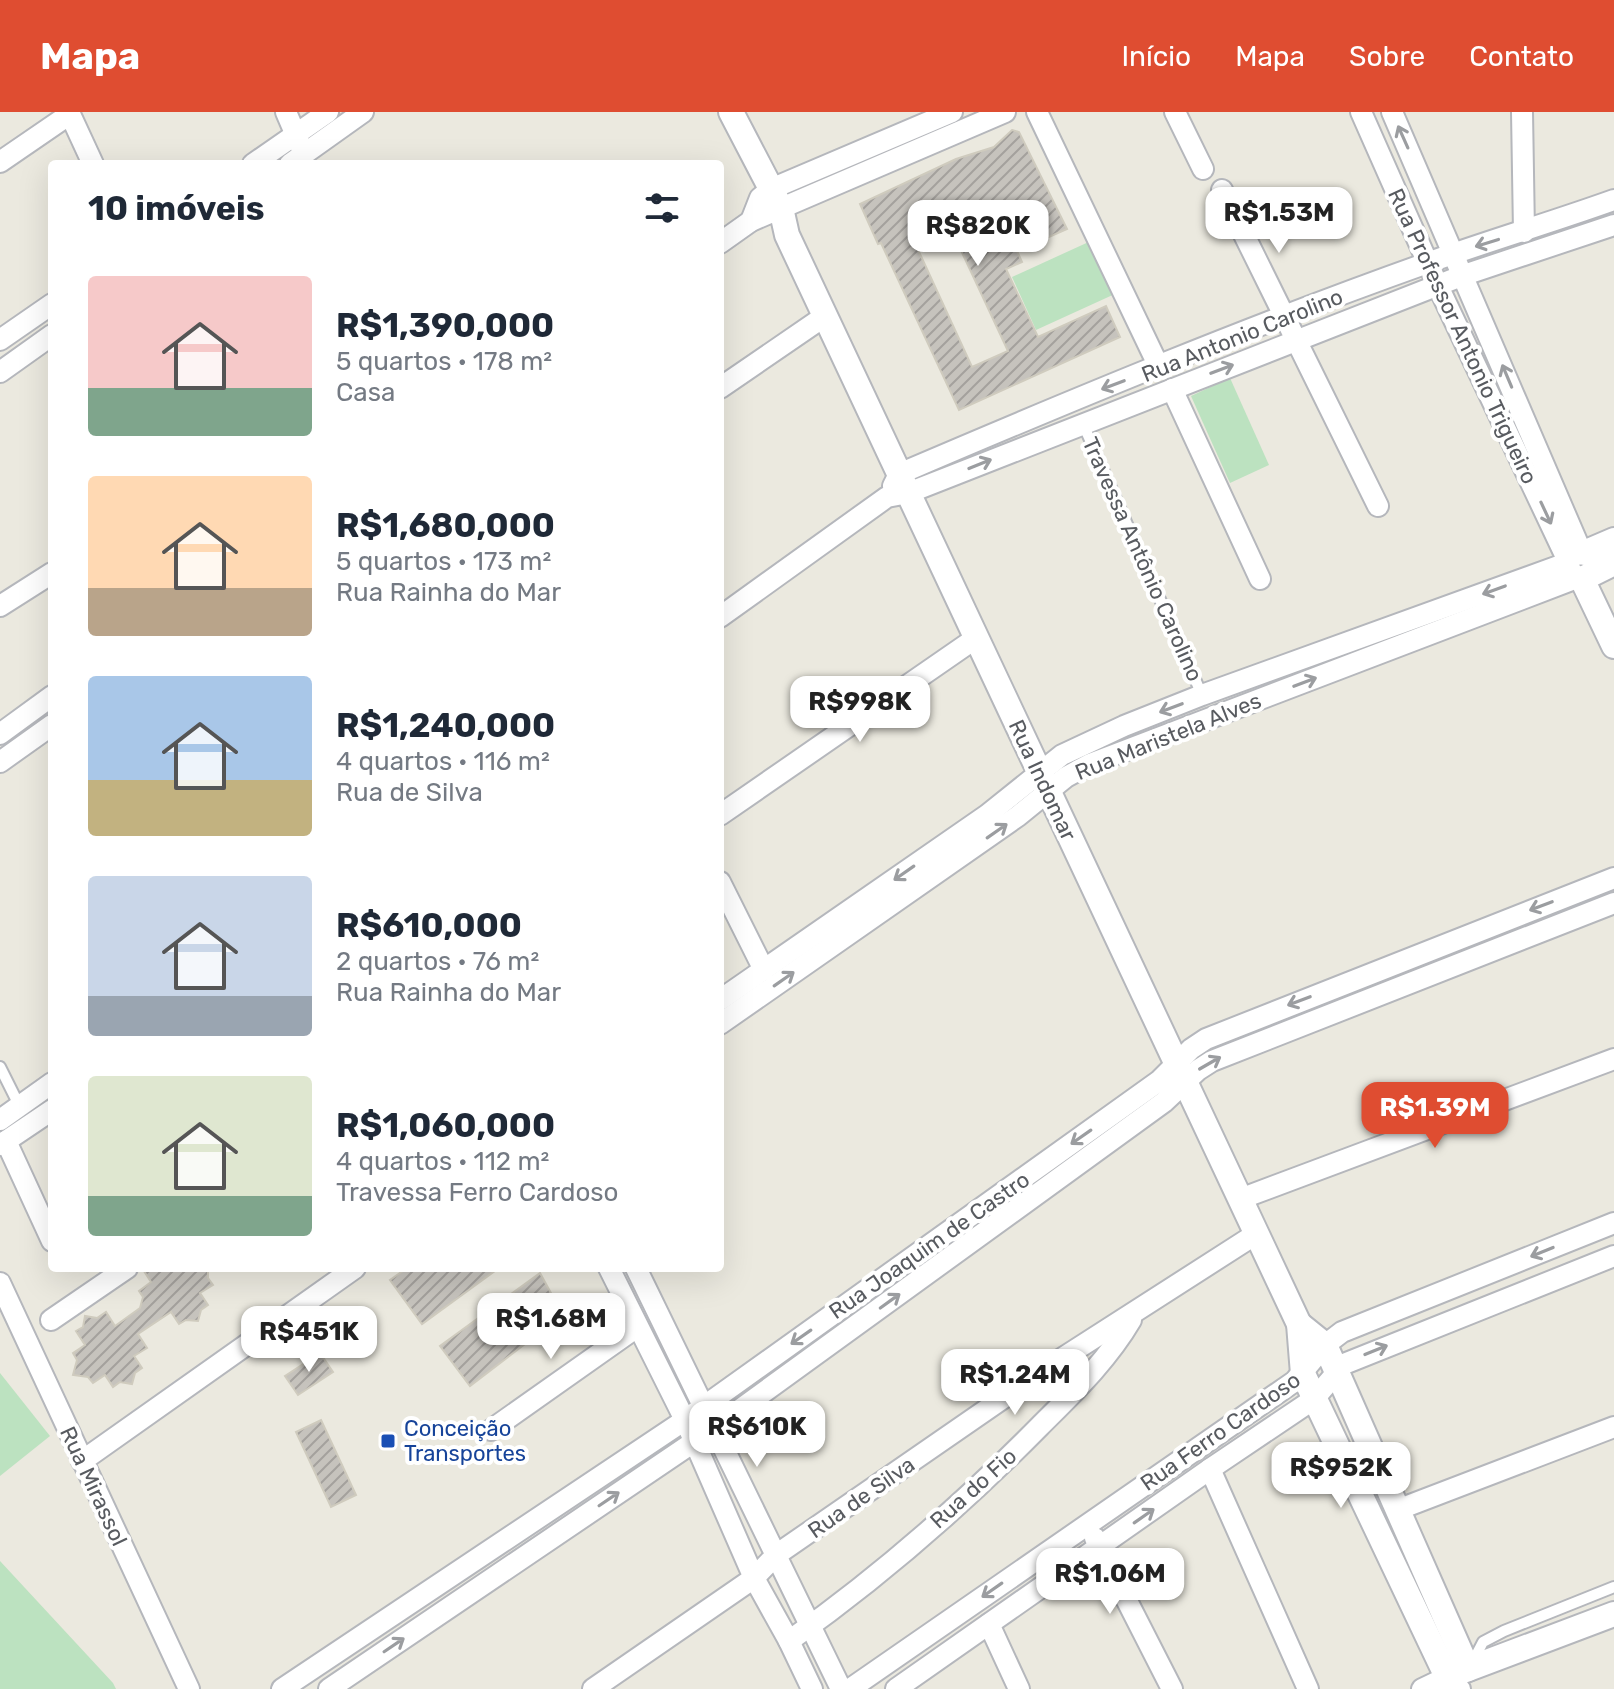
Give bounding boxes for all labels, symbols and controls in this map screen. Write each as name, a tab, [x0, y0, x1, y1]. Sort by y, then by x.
text: Mapa	[40, 33, 140, 79]
text: Início	[1121, 40, 1191, 73]
text: Mapa	[1235, 40, 1305, 73]
text: Sobre	[1349, 40, 1425, 73]
text: Contato	[1469, 40, 1574, 73]
one-way arrow	[1394, 125, 1409, 150]
street label: Rua Professor Antonio Trigueiro	[1382, 184, 1543, 488]
icon: filters	[640, 186, 684, 230]
pin: R$1.53M	[1205, 187, 1353, 255]
text: 10 imóveis	[88, 188, 265, 229]
text: R$1.53M	[1223, 197, 1335, 228]
pin: R$820K	[913, 200, 1043, 268]
text: R$820K	[926, 210, 1030, 241]
one-way arrow	[1475, 237, 1500, 251]
street label: Rua Antonio Carolino	[1138, 283, 1347, 388]
text: R$1,390,000	[336, 305, 554, 346]
icon: home	[152, 308, 248, 404]
text: 5 quartos · 178 m²	[336, 346, 552, 377]
one-way arrow	[1209, 361, 1234, 375]
one-way arrow	[1498, 364, 1513, 389]
text: Casa	[336, 377, 395, 408]
one-way arrow	[1101, 379, 1126, 393]
street label: Travessa Antônio Carolino	[1076, 433, 1209, 686]
one-way arrow	[967, 456, 992, 470]
one-way arrow	[1539, 501, 1554, 525]
text: R$1,680,000	[336, 505, 555, 546]
icon: home	[152, 508, 248, 604]
text: 5 quartos · 173 m²	[336, 546, 551, 577]
text: Rua Rainha do Mar	[336, 577, 561, 608]
one-way arrow	[1482, 583, 1507, 598]
one-way arrow	[1292, 674, 1316, 688]
pin: R$998K	[795, 676, 925, 744]
text: R$998K	[808, 686, 912, 717]
street label: Rua Maristela Alves	[1071, 687, 1265, 786]
one-way arrow	[1159, 701, 1184, 716]
text: R$1,240,000	[336, 705, 555, 746]
icon: home	[152, 708, 248, 804]
street label: Rua Indomar	[1003, 715, 1083, 846]
text: 4 quartos · 116 m²	[336, 746, 550, 777]
text: Rua de Silva	[336, 777, 483, 808]
one-way arrow	[986, 823, 1008, 839]
one-way arrow	[893, 865, 915, 881]
one-way arrow	[1529, 900, 1554, 914]
text: R$610,000	[336, 905, 522, 946]
icon: home	[152, 908, 248, 1004]
text: 2 quartos · 76 m²	[336, 946, 539, 977]
one-way arrow	[773, 971, 795, 987]
text: Rua Rainha do Mar	[336, 977, 561, 1008]
one-way arrow	[1287, 995, 1312, 1009]
one-way arrow	[1198, 1055, 1222, 1070]
pin: R$1.39M	[1361, 1082, 1509, 1150]
text: R$1.39M	[1380, 1092, 1490, 1123]
text: R$1,060,000	[336, 1105, 555, 1146]
icon: home	[152, 1108, 248, 1204]
one-way arrow	[1071, 1129, 1093, 1145]
text: 4 quartos · 112 m²	[336, 1146, 549, 1177]
street label: Rua Joaquim de Castro	[824, 1166, 1035, 1325]
text: Travessa Ferro Cardoso	[336, 1177, 619, 1208]
one-way arrow	[1530, 1245, 1555, 1260]
one-way arrow	[878, 1292, 900, 1309]
pin: R$1.68M	[477, 1293, 625, 1361]
text: R$1.68M	[495, 1303, 607, 1334]
pin: R$451K	[244, 1306, 374, 1374]
text: R$451K	[259, 1316, 359, 1347]
one-way arrow	[791, 1329, 813, 1345]
one-way arrow	[1363, 1342, 1388, 1356]
pin: R$1.24M	[941, 1349, 1089, 1417]
text: R$1.24M	[959, 1359, 1071, 1390]
street label: Rua Ferro Cardoso	[1135, 1366, 1305, 1497]
pin: R$610K	[692, 1401, 822, 1469]
text: R$610K	[707, 1411, 807, 1442]
place label: Conceição Transportes	[404, 1415, 526, 1467]
street label: Rua Mirassol	[54, 1422, 133, 1550]
marker: Conceição Transportes	[379, 1432, 397, 1450]
pin: R$952K	[1276, 1442, 1406, 1510]
street label: Rua do Fio	[925, 1443, 1022, 1534]
street label: Rua de Silva	[803, 1451, 920, 1544]
text: R$952K	[1290, 1452, 1392, 1483]
one-way arrow	[597, 1491, 619, 1507]
one-way arrow	[1132, 1508, 1154, 1524]
pin: R$1.06M	[1036, 1548, 1184, 1616]
text: R$1.06M	[1054, 1558, 1166, 1589]
one-way arrow	[982, 1582, 1004, 1598]
one-way arrow	[382, 1637, 404, 1653]

